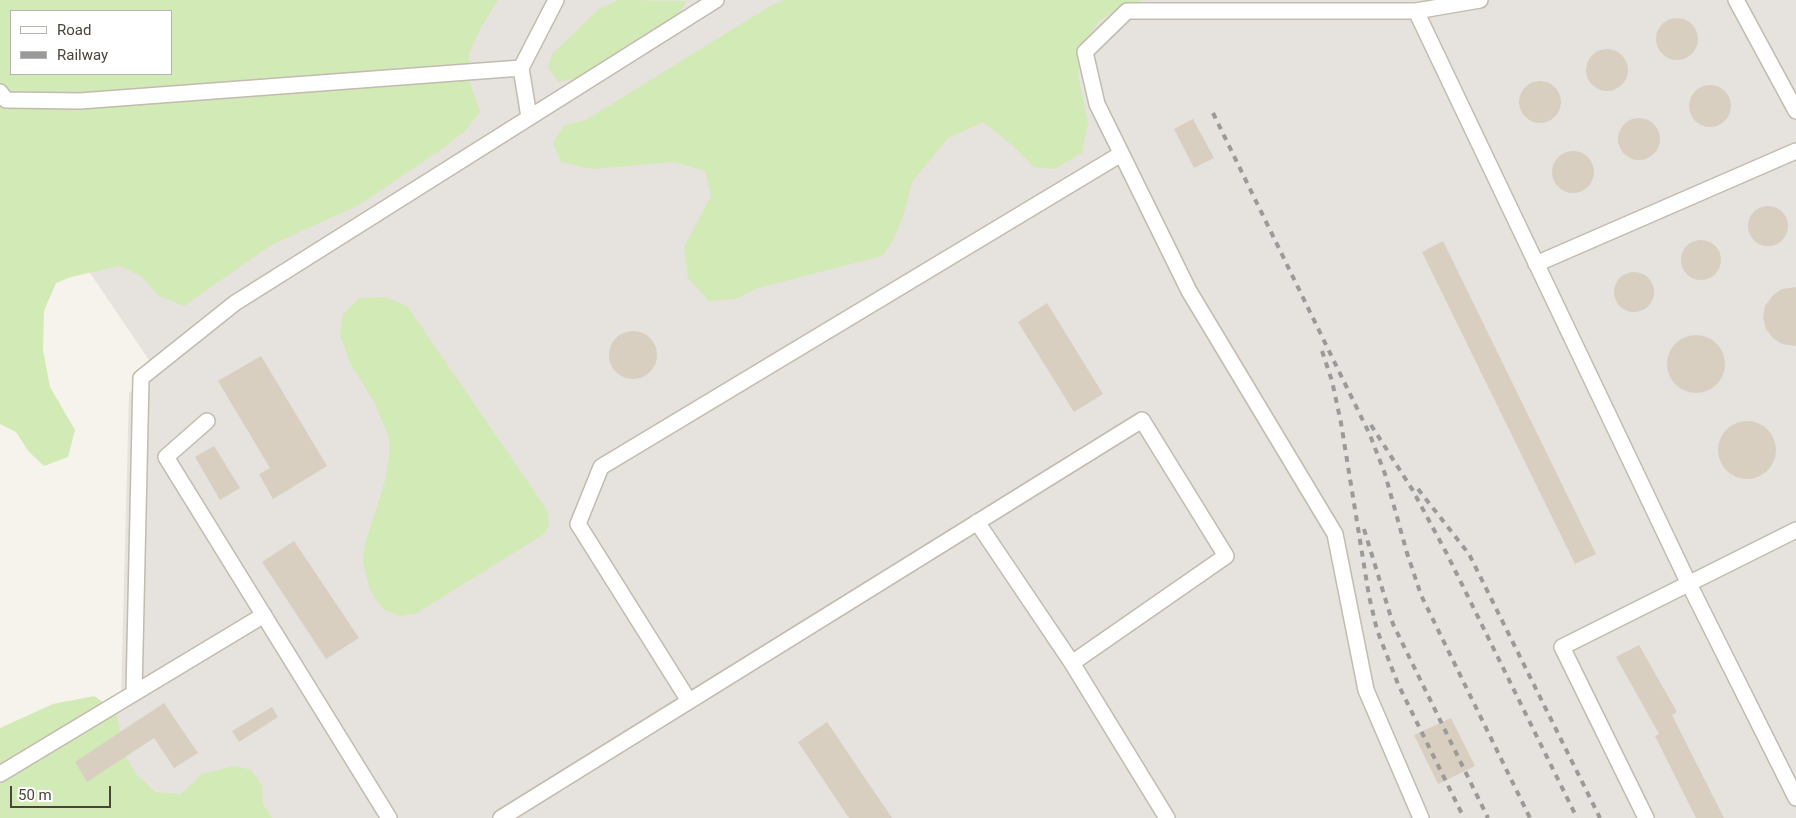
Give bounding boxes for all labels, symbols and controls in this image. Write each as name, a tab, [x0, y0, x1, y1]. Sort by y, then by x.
legend	[10, 10, 172, 75]
text: Road	[57, 21, 91, 39]
text: Railway	[57, 46, 108, 64]
scale bar	[12, 776, 114, 808]
text: 50 m	[18, 786, 52, 804]

